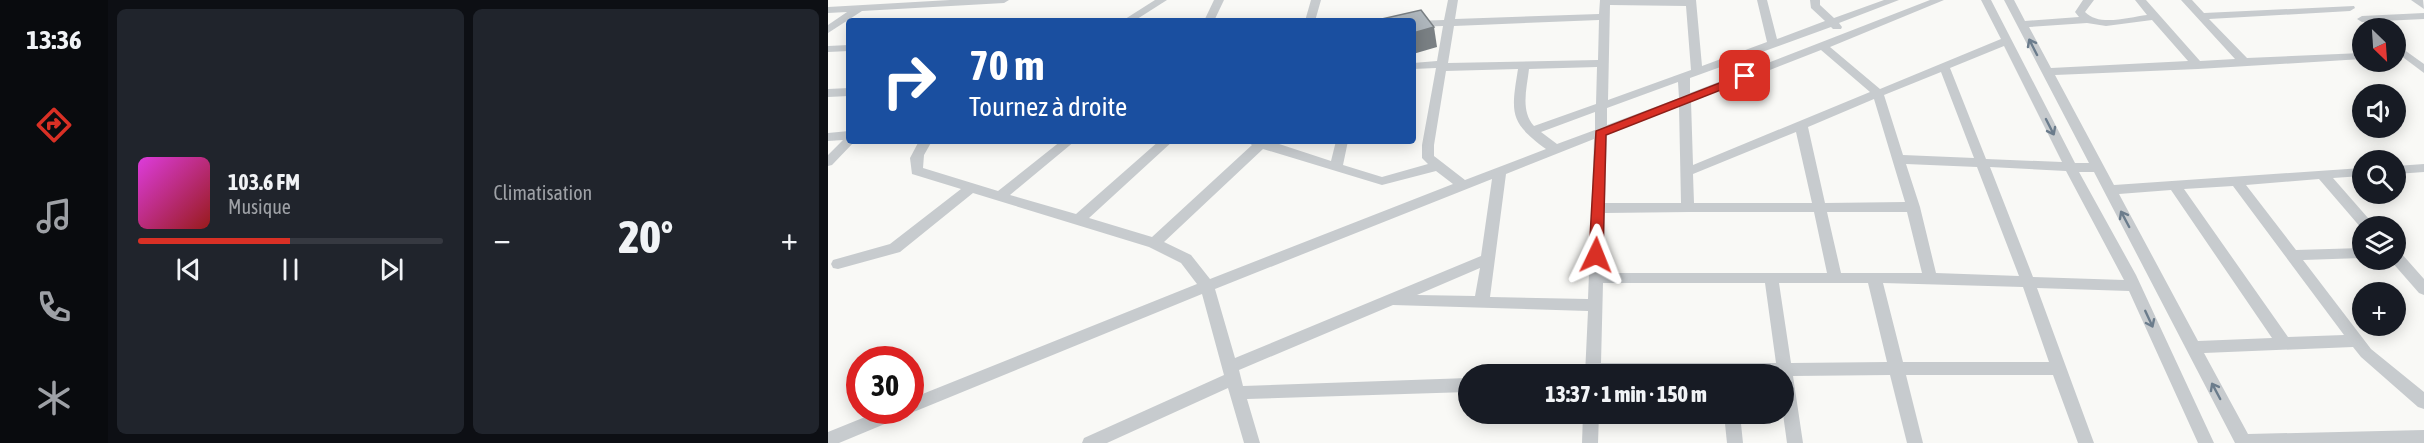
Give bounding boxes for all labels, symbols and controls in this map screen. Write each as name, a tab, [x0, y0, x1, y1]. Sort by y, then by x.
north arrow	[2352, 18, 2406, 72]
map controls	[2352, 18, 2406, 336]
text: 13:36	[26, 24, 82, 55]
one-way arrow	[2027, 39, 2039, 56]
text: 70 m	[969, 41, 1044, 89]
icon: right	[870, 42, 948, 120]
pin	[1719, 50, 1770, 101]
icon: arrive	[1728, 59, 1761, 92]
button: sound	[2352, 84, 2406, 138]
text: Tournez à droite	[969, 91, 1127, 122]
icon: directions	[33, 104, 75, 146]
one-way arrow	[2044, 118, 2056, 135]
button: search	[2352, 150, 2406, 204]
text: 103.6 FM	[228, 169, 300, 195]
text: Climatisation	[494, 181, 592, 204]
icon: music	[33, 195, 75, 237]
text: Musique	[228, 195, 291, 218]
text: 20°	[618, 211, 673, 263]
one-way arrow	[2119, 211, 2130, 229]
button: layers	[2352, 216, 2406, 270]
text: −	[494, 219, 511, 257]
text: +	[781, 219, 798, 257]
position arrow	[1564, 223, 1628, 287]
icon: previous	[172, 253, 205, 286]
icon: pause	[274, 253, 307, 286]
icon: next	[375, 253, 408, 286]
button: +	[2352, 282, 2406, 336]
icon: phone	[33, 286, 75, 328]
one-way arrow	[2144, 309, 2156, 327]
speed limit sign: 30	[846, 346, 924, 424]
icon: climate	[33, 377, 75, 419]
text: 13:37 · 1 min · 150 m	[1545, 381, 1707, 407]
one-way arrow	[2210, 383, 2221, 401]

